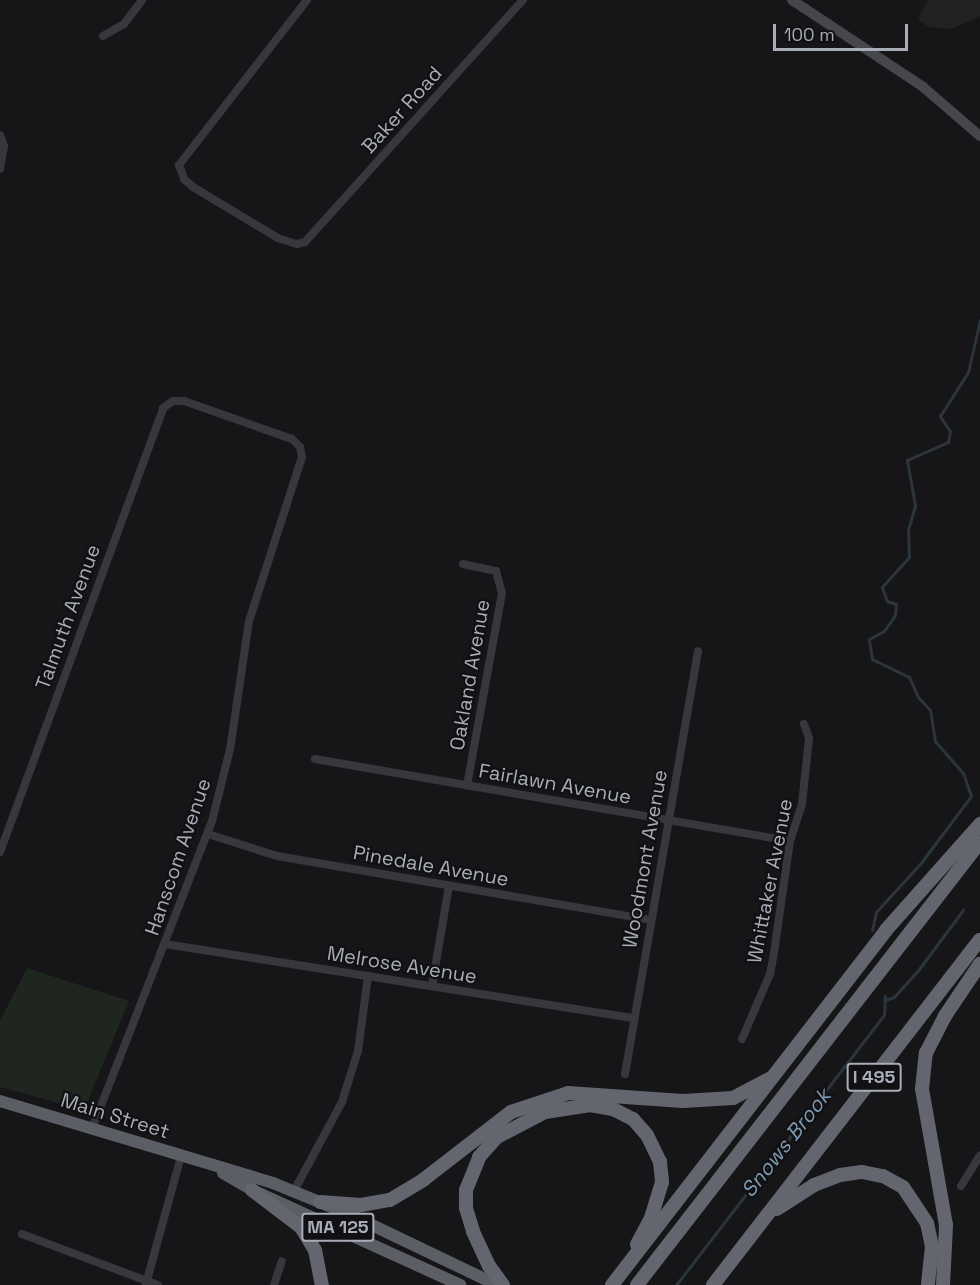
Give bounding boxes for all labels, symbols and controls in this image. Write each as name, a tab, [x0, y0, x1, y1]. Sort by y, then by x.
scale bar	[776, 12, 911, 50]
text: 100 m	[784, 23, 835, 46]
street label: Baker Road	[357, 62, 447, 158]
street label: Talmuth Avenue	[31, 541, 105, 693]
street label: Oakland Avenue	[445, 598, 495, 752]
street label: Fairlawn Avenue	[477, 759, 633, 809]
street label: Woodmont Avenue	[617, 768, 673, 950]
street label: Hanscom Avenue	[140, 775, 216, 939]
street label: Whittaker Avenue	[742, 797, 798, 965]
street label: Pinedale Avenue	[351, 840, 511, 892]
street label: Melrose Avenue	[325, 941, 479, 989]
road number: I 495	[846, 1062, 902, 1092]
water label: Snows Brook	[736, 1084, 836, 1202]
street label: Main Street	[58, 1088, 172, 1144]
road number: MA 125	[300, 1212, 376, 1242]

